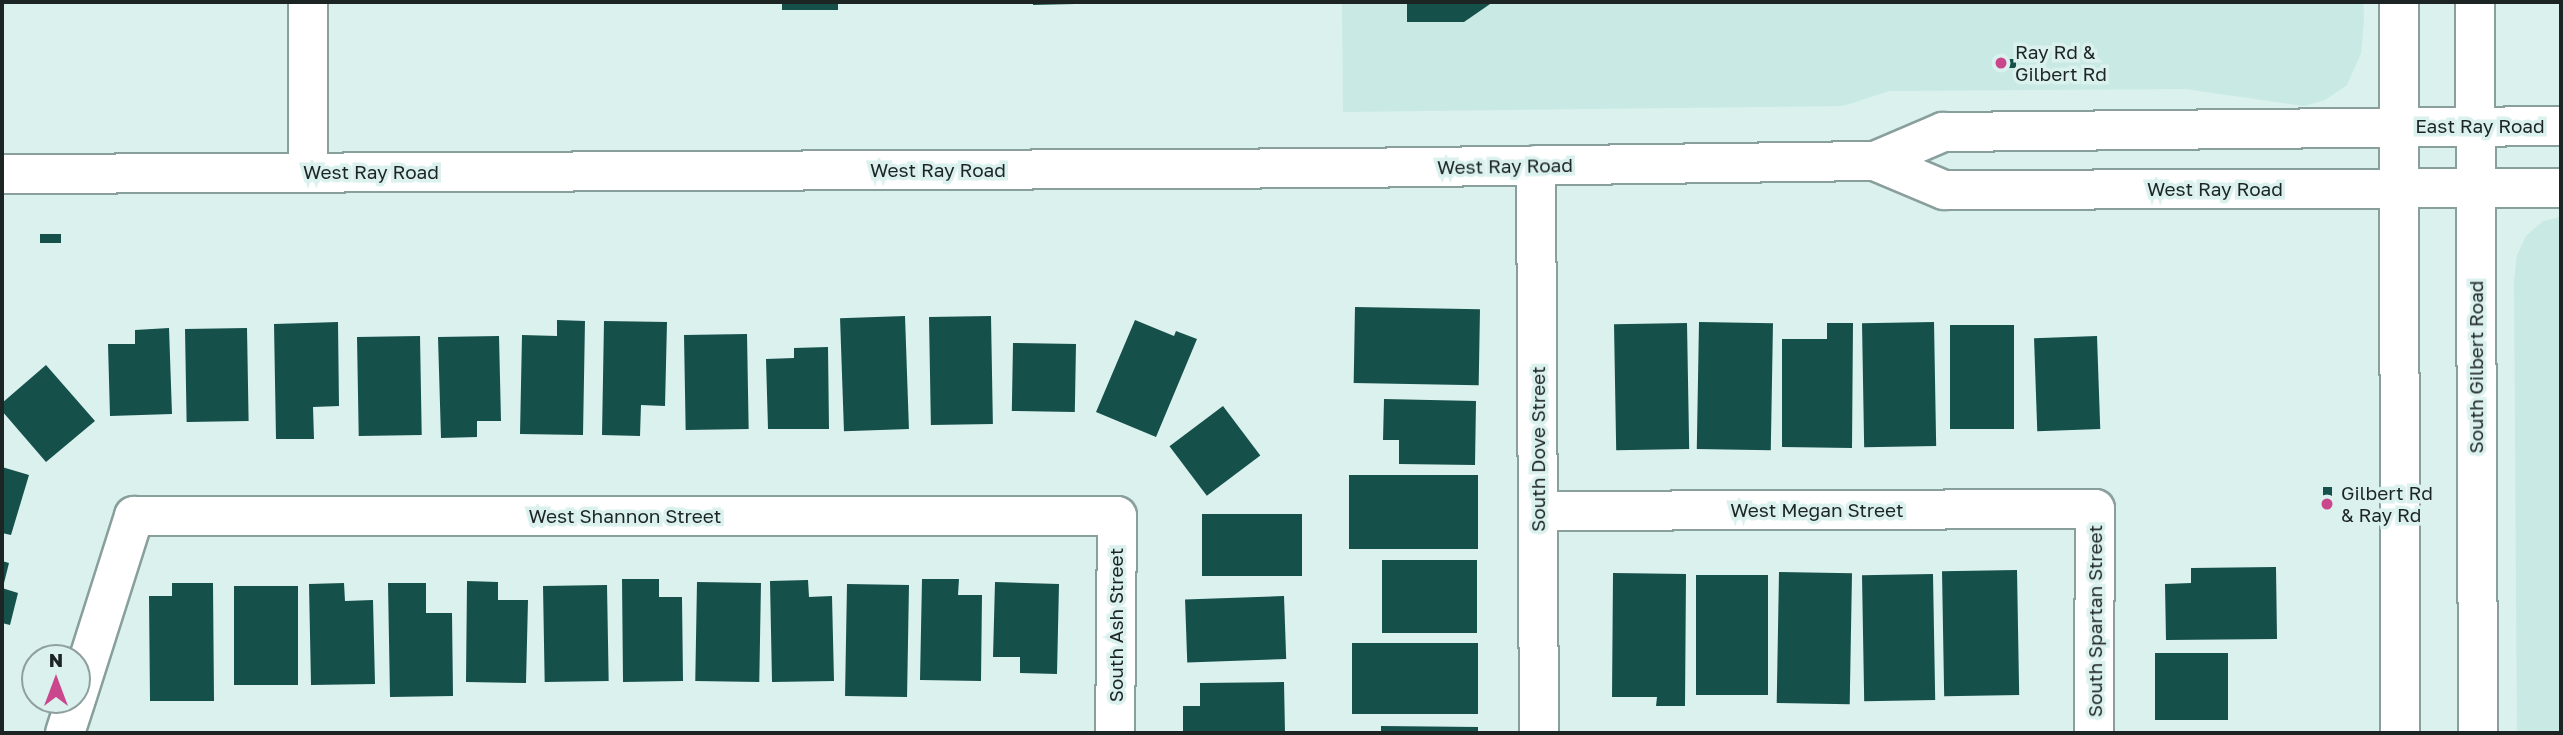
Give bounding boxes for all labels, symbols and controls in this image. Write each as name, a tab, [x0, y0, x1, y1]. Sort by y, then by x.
place label: Ray Rd & Gilbert Rd	[2015, 41, 2107, 85]
marker: Ray Rd & Gilbert Rd	[1993, 55, 2009, 71]
street label: East Ray Road	[2415, 115, 2545, 137]
street label: West Ray Road	[1437, 153, 1573, 179]
street label: West Ray Road	[870, 159, 1006, 181]
street label: West Ray Road	[303, 161, 439, 183]
street label: West Ray Road	[2147, 178, 2283, 200]
street label: South Gilbert Road	[2465, 280, 2487, 454]
street label: South Dove Street	[1527, 366, 1549, 532]
place label: Gilbert Rd & Ray Rd	[2341, 482, 2433, 526]
marker: Gilbert Rd & Ray Rd	[2319, 496, 2335, 512]
street label: West Megan Street	[1730, 499, 1904, 521]
street label: West Shannon Street	[529, 505, 721, 527]
street label: South Spartan Street	[2084, 525, 2106, 717]
street label: South Ash Street	[1105, 548, 1127, 702]
north arrow	[21, 644, 91, 714]
text: N	[49, 648, 63, 671]

